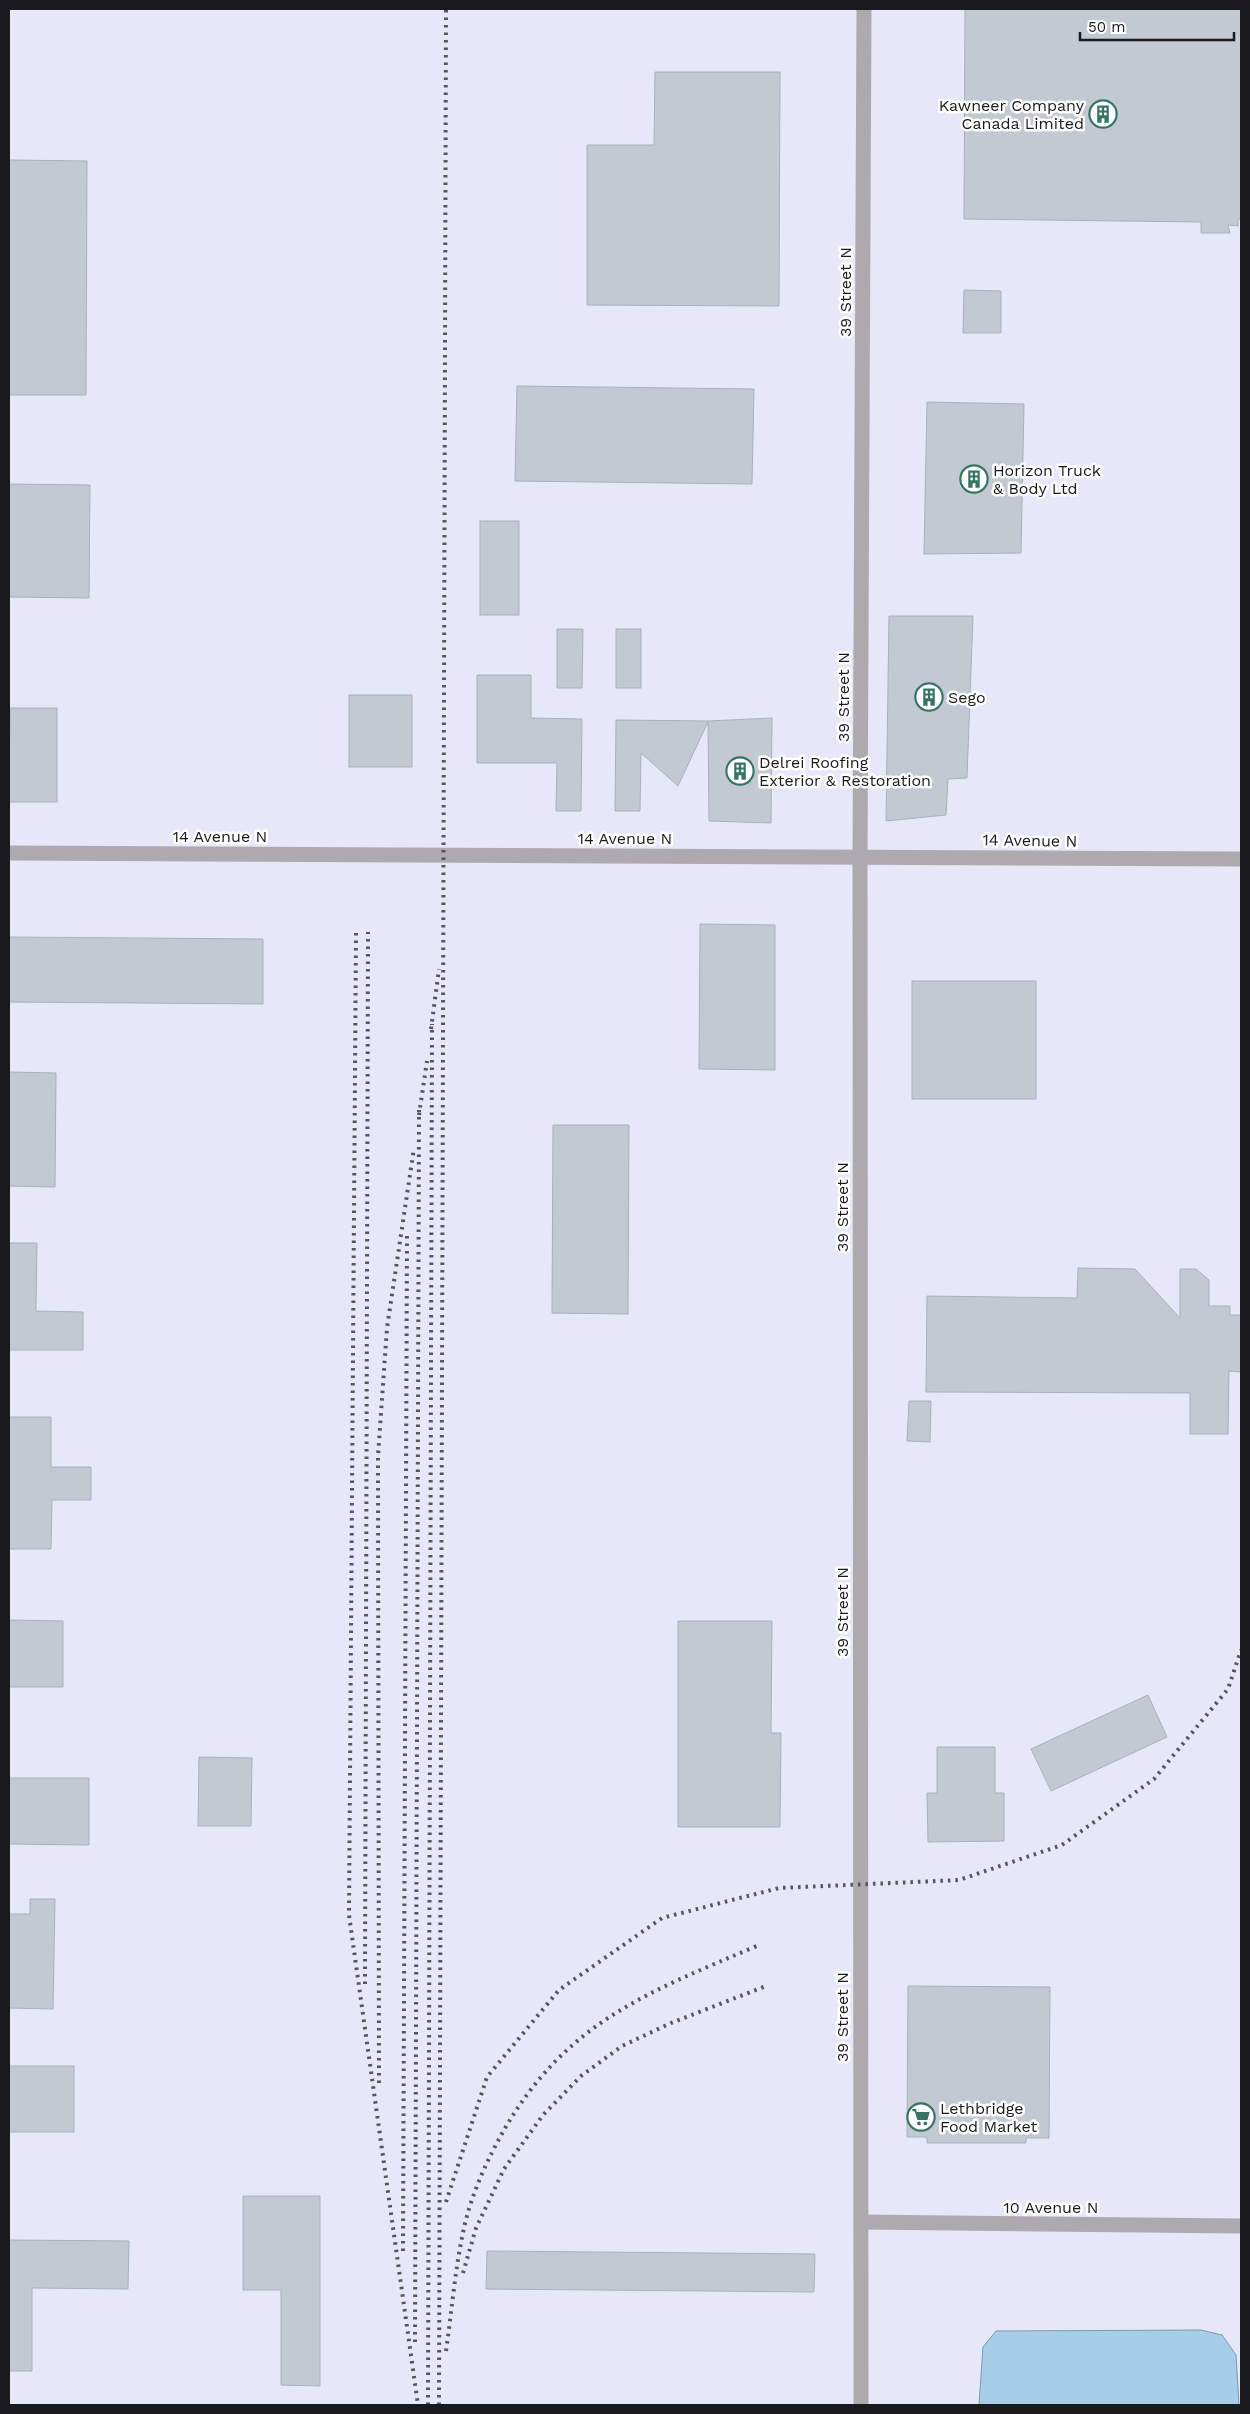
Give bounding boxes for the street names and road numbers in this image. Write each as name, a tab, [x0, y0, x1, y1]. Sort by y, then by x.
street label: 39 Street N	[836, 247, 855, 337]
street label: 39 Street N	[834, 652, 853, 742]
street label: 14 Avenue N	[173, 827, 267, 846]
street label: 14 Avenue N	[578, 829, 672, 848]
street label: 14 Avenue N	[983, 830, 1077, 851]
street label: 39 Street N	[833, 1162, 852, 1252]
street label: 39 Street N	[833, 1567, 852, 1657]
street label: 39 Street N	[833, 1972, 852, 2062]
street label: 10 Avenue N	[1004, 2198, 1098, 2217]

